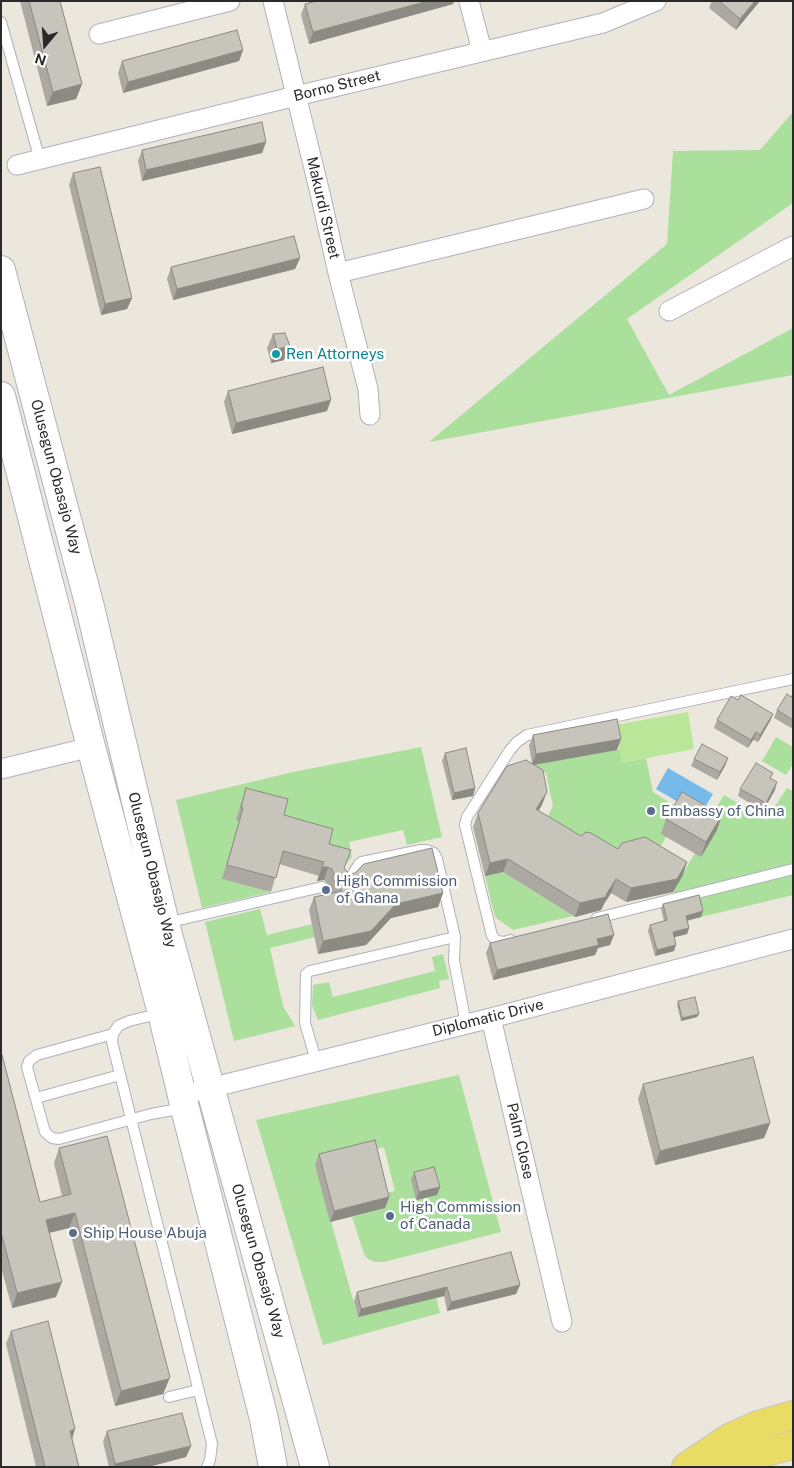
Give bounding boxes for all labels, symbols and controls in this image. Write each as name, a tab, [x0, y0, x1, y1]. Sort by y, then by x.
north arrow	[20, 20, 70, 70]
text: N	[33, 50, 48, 69]
street label: Borno Street	[292, 66, 382, 106]
street label: Makurdi Street	[302, 155, 344, 261]
place label: Ren Attorneys	[286, 345, 384, 363]
marker: Ren Attorneys	[270, 348, 282, 360]
street label: Olusegun Obasajo Way	[27, 397, 85, 557]
street label: Olusegun Obasajo Way	[124, 790, 180, 950]
place label: Embassy of China	[661, 802, 784, 820]
marker: Embassy of China	[645, 805, 657, 817]
place label: High Commission of Ghana	[336, 872, 457, 907]
marker: High Commission of Ghana	[320, 884, 332, 896]
street label: Diplomatic Drive	[431, 995, 545, 1041]
street label: Palm Close	[502, 1101, 538, 1181]
street label: Olusegun Obasajo Way	[227, 1182, 289, 1340]
place label: High Commission of Canada	[400, 1198, 521, 1233]
marker: High Commission of Canada	[384, 1210, 396, 1222]
place label: Ship House Abuja	[83, 1224, 207, 1242]
marker: Ship House Abuja	[67, 1227, 79, 1239]

